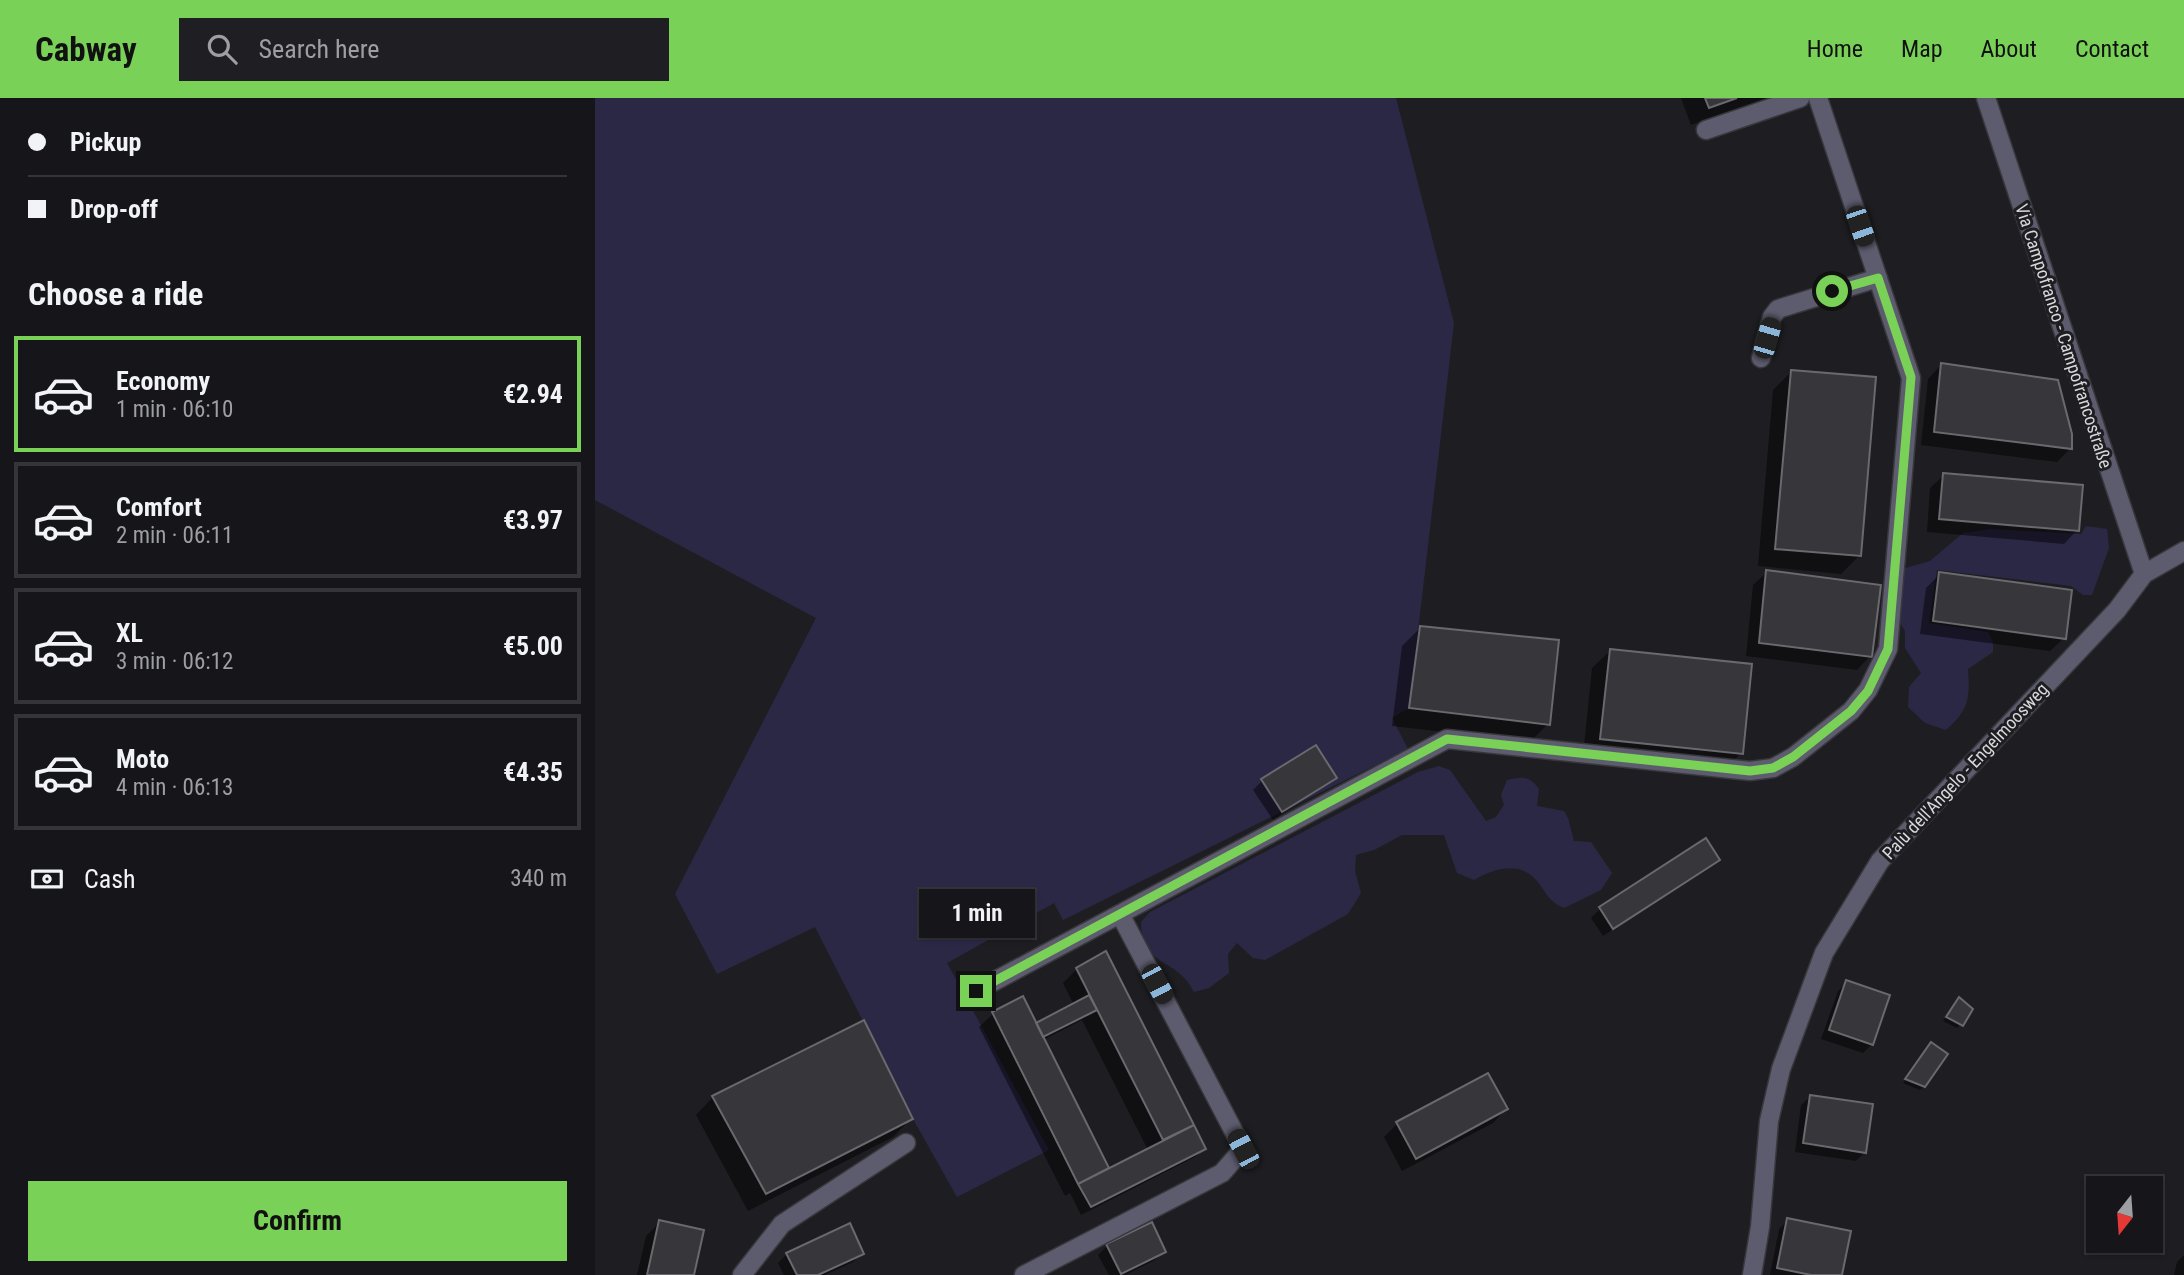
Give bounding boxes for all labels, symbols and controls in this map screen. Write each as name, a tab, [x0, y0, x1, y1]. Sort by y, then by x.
search box	[179, 18, 669, 81]
text: Cabway	[35, 30, 137, 69]
icon: search	[203, 30, 241, 68]
text: Search here	[259, 34, 380, 64]
text: Home	[1807, 35, 1863, 63]
text: Map	[1901, 35, 1943, 63]
text: About	[1981, 35, 2037, 63]
text: Contact	[2075, 35, 2149, 63]
text: Pickup	[70, 127, 141, 157]
text: Drop-off	[70, 194, 158, 224]
street label: Via Campofranco - Campofrancostraße	[2011, 201, 2117, 471]
car	[1844, 203, 1877, 249]
text: Choose a ride	[28, 275, 203, 313]
route start	[1816, 275, 1848, 307]
car	[1752, 315, 1783, 361]
icon: car	[32, 363, 95, 426]
text: Economy	[116, 366, 210, 396]
text: €2.94	[503, 379, 563, 409]
text: 1 min · 06:10	[116, 396, 233, 423]
icon: car	[32, 489, 95, 552]
text: Comfort	[116, 492, 202, 522]
text: €3.97	[503, 505, 563, 535]
text: 2 min · 06:11	[116, 522, 233, 549]
icon: car	[32, 615, 95, 678]
text: XL	[116, 618, 143, 648]
text: €5.00	[503, 631, 563, 661]
text: 3 min · 06:12	[116, 648, 233, 675]
street label: Palù dell'Angelo - Engelmoosweg	[1878, 678, 2052, 864]
icon: car	[32, 741, 95, 804]
text: Moto	[116, 744, 169, 774]
text: €4.35	[503, 757, 563, 787]
text: 4 min · 06:13	[116, 774, 233, 801]
icon: cash	[28, 860, 66, 898]
text: Cash	[84, 864, 136, 894]
text: 340 m	[510, 865, 567, 892]
callout: 1 min	[918, 890, 1034, 938]
text: 1 min	[951, 900, 1003, 927]
car	[1138, 961, 1177, 1007]
route end	[960, 975, 992, 1007]
car	[1224, 1126, 1263, 1172]
north arrow	[2086, 1176, 2163, 1253]
map controls	[2086, 1176, 2163, 1253]
button: Confirm	[28, 1181, 567, 1261]

